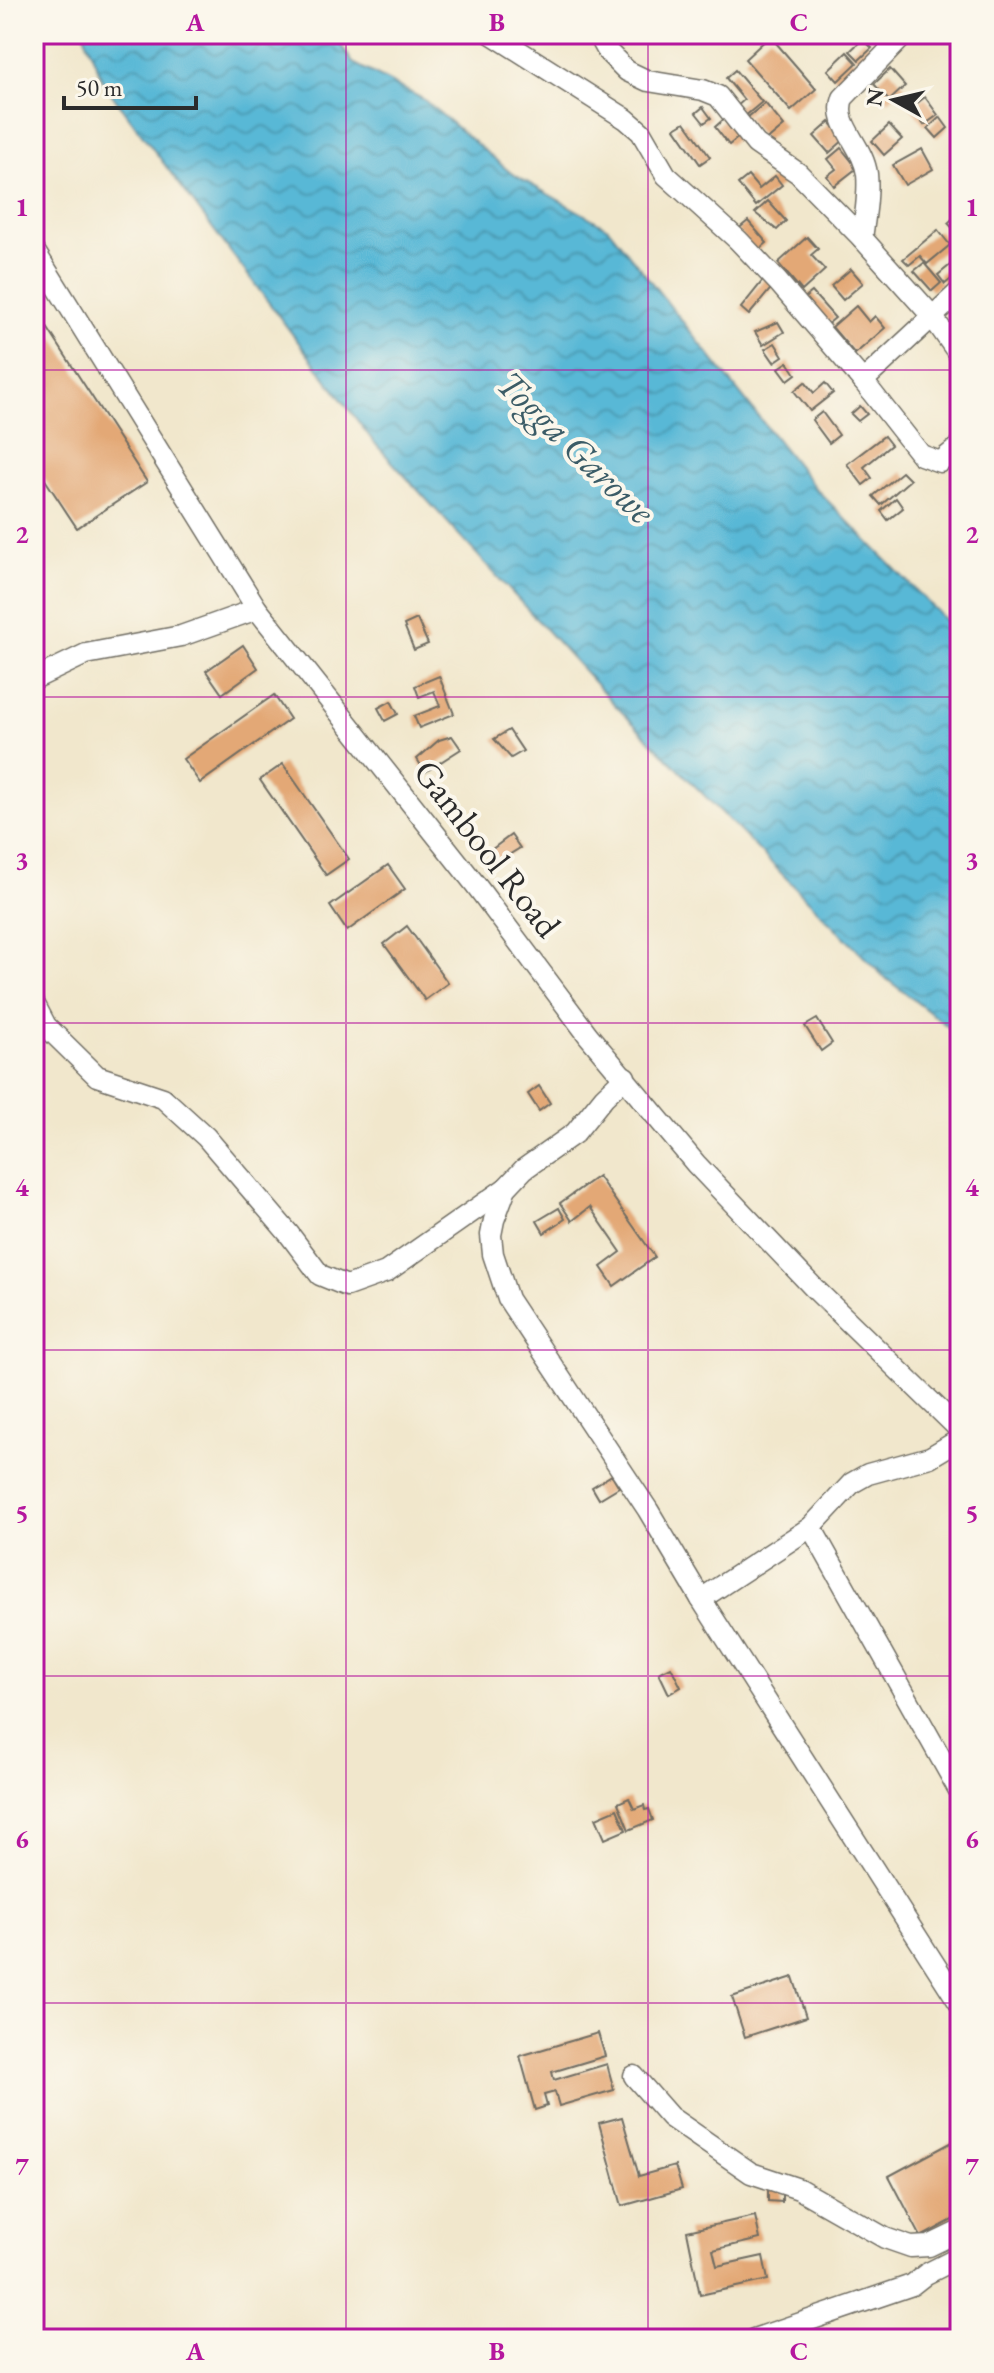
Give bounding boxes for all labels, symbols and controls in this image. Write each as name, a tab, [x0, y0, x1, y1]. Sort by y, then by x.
text: A	[185, 5, 205, 39]
text: B	[489, 5, 505, 39]
text: C	[790, 5, 808, 39]
scale bar	[64, 60, 196, 110]
north arrow	[854, 60, 934, 140]
text: 50 m	[76, 72, 123, 103]
text: N	[859, 86, 890, 108]
text: 1	[15, 190, 29, 224]
text: 1	[965, 190, 979, 224]
water label: Togga Garowe	[487, 359, 667, 535]
text: 2	[15, 517, 29, 551]
text: 2	[965, 517, 979, 551]
street label: Gambool Road	[403, 750, 572, 947]
text: 3	[15, 843, 29, 877]
text: 3	[965, 843, 979, 877]
text: 4	[15, 1170, 29, 1204]
text: 4	[965, 1170, 979, 1204]
text: 5	[15, 1496, 29, 1530]
text: 5	[965, 1496, 979, 1530]
text: 6	[15, 1822, 29, 1856]
text: 6	[965, 1822, 979, 1856]
text: 7	[15, 2149, 29, 2183]
text: 7	[965, 2149, 979, 2183]
text: A	[185, 2334, 205, 2368]
text: B	[489, 2334, 505, 2368]
text: C	[790, 2334, 808, 2368]

